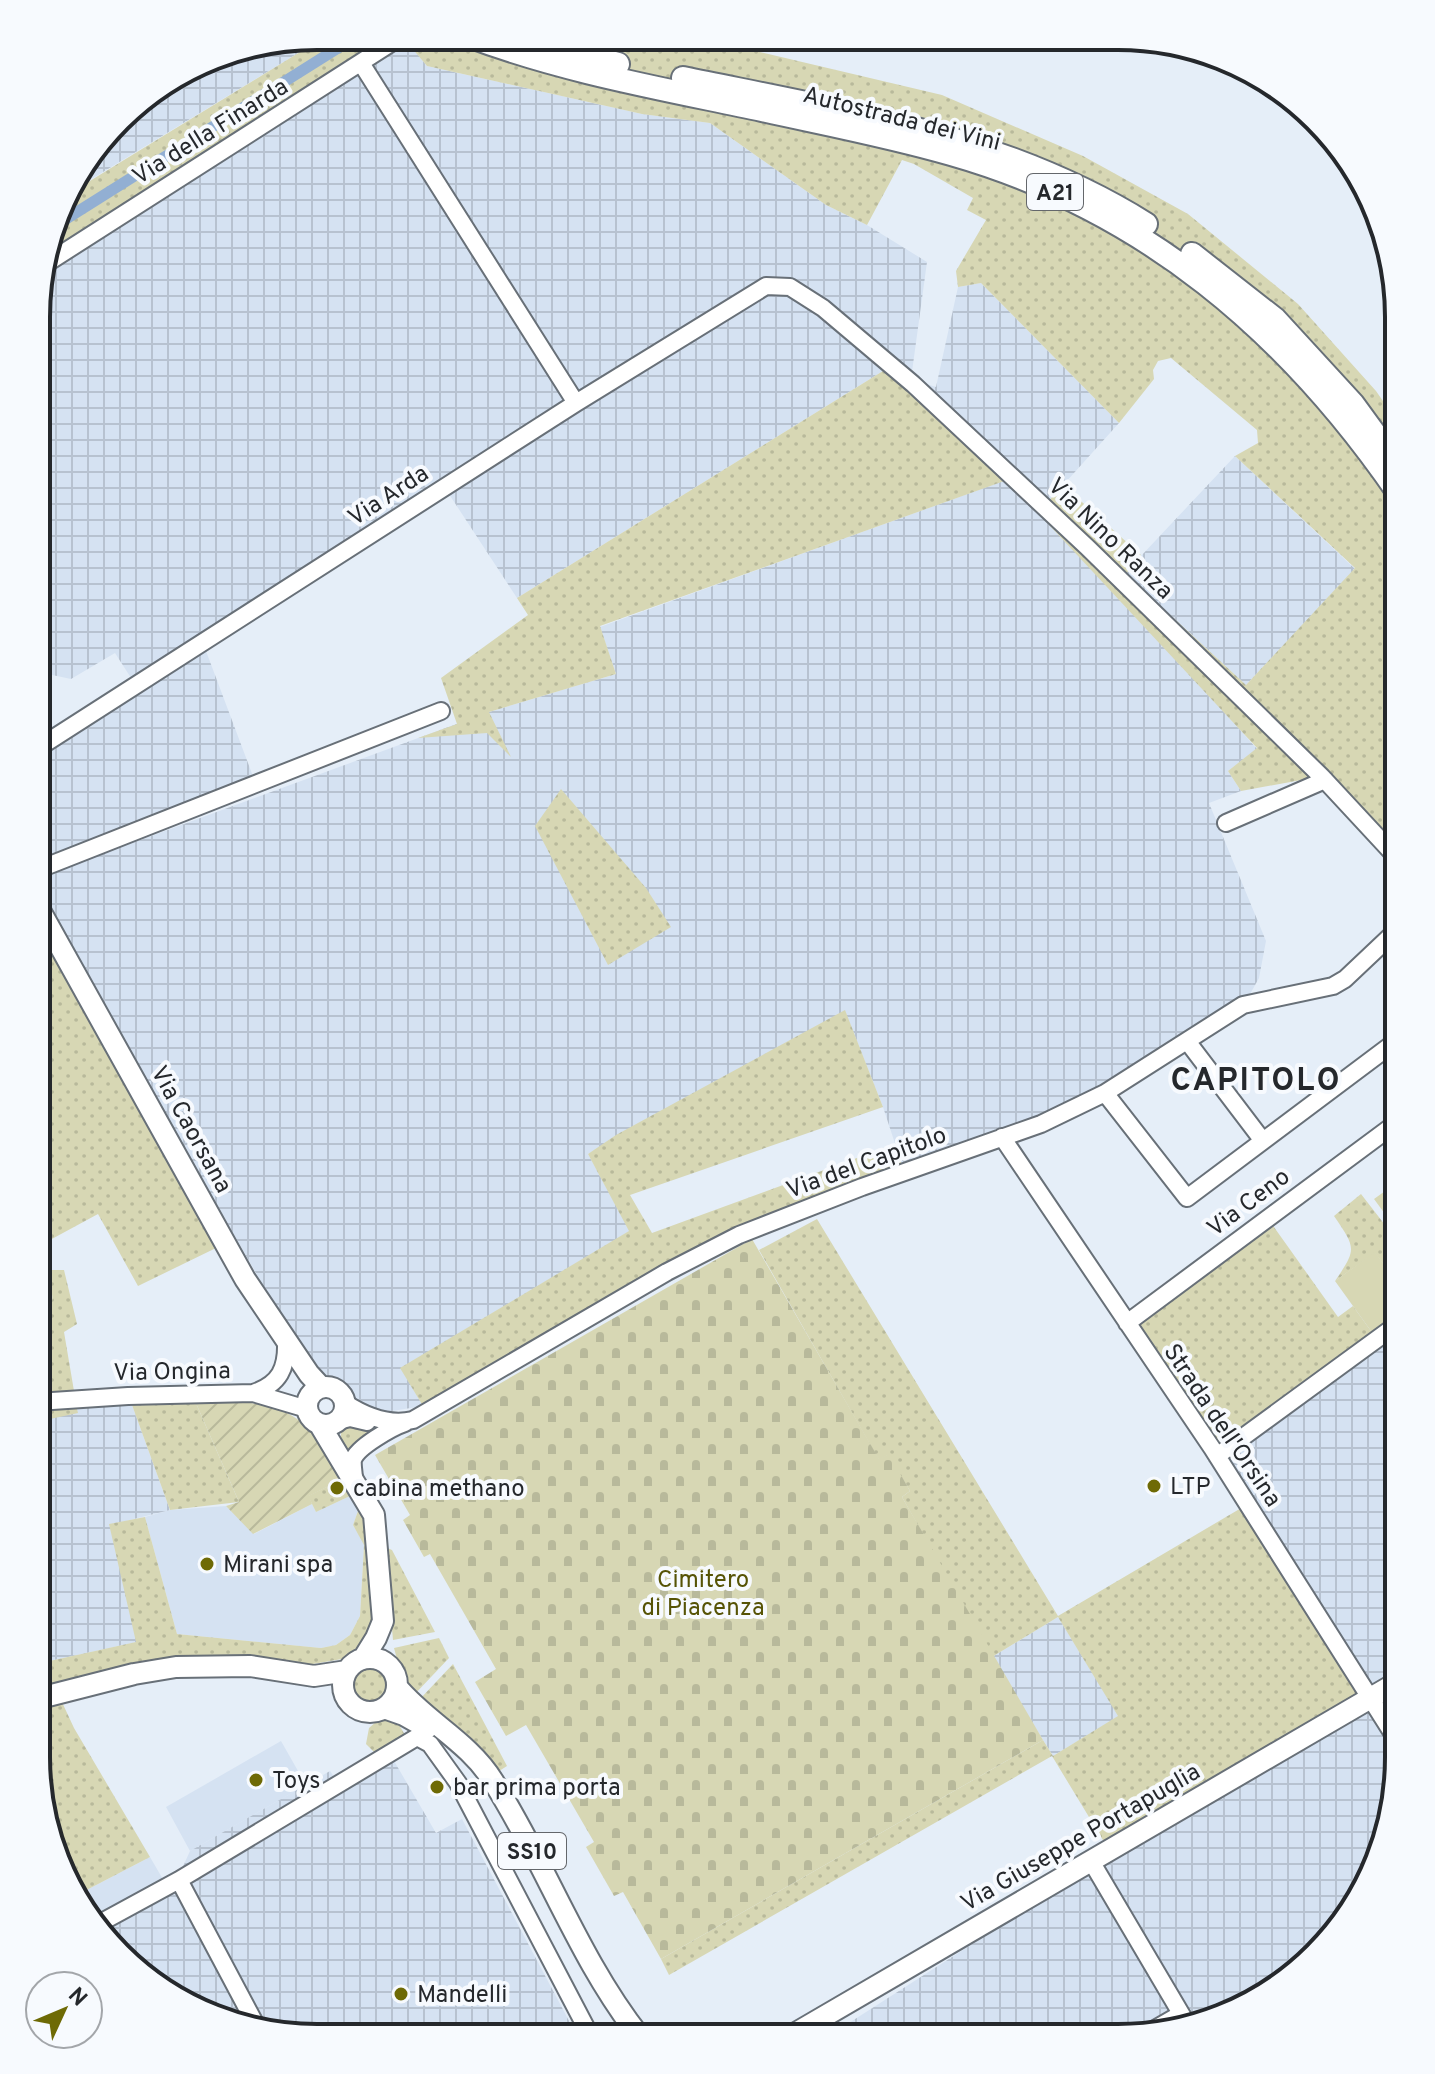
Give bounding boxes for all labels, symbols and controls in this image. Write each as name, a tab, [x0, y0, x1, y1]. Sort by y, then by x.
street label: Via della Finarda	[128, 73, 295, 193]
street label: Autostrada dei Vini	[799, 81, 1004, 159]
road number: A21	[1027, 174, 1083, 210]
street label: Via Arda	[343, 460, 435, 534]
street label: Via Nino Ranza	[1041, 472, 1179, 607]
street label: Via Caorsana	[143, 1061, 238, 1199]
district label: CAPITOLO	[1170, 1062, 1342, 1102]
street label: Via del Capitolo	[782, 1121, 951, 1207]
street label: Via Ceno	[1202, 1163, 1297, 1244]
street label: Strada dell'Orsina	[1156, 1339, 1287, 1513]
street label: Via Ongina	[113, 1357, 231, 1389]
place label: LTP	[1170, 1473, 1211, 1503]
place label: cabina methano	[353, 1475, 525, 1505]
marker: LTP	[1145, 1477, 1163, 1495]
marker: cabina methano	[328, 1479, 346, 1497]
place label: Mirani spa	[223, 1551, 333, 1581]
marker: Mirani spa	[198, 1555, 216, 1573]
park label: Cimitero di Piacenza	[641, 1566, 765, 1624]
street label: Via Giuseppe Portapuglia	[956, 1758, 1206, 1920]
place label: Toys	[272, 1767, 321, 1797]
marker: Toys	[247, 1771, 265, 1789]
place label: bar prima porta	[453, 1774, 621, 1804]
marker: bar prima porta	[428, 1778, 446, 1796]
road number: SS10	[498, 1833, 566, 1869]
north arrow	[24, 1970, 104, 2050]
place label: Mandelli	[417, 1981, 507, 2011]
text: N	[61, 1983, 92, 2013]
marker: Mandelli	[392, 1985, 410, 2003]

